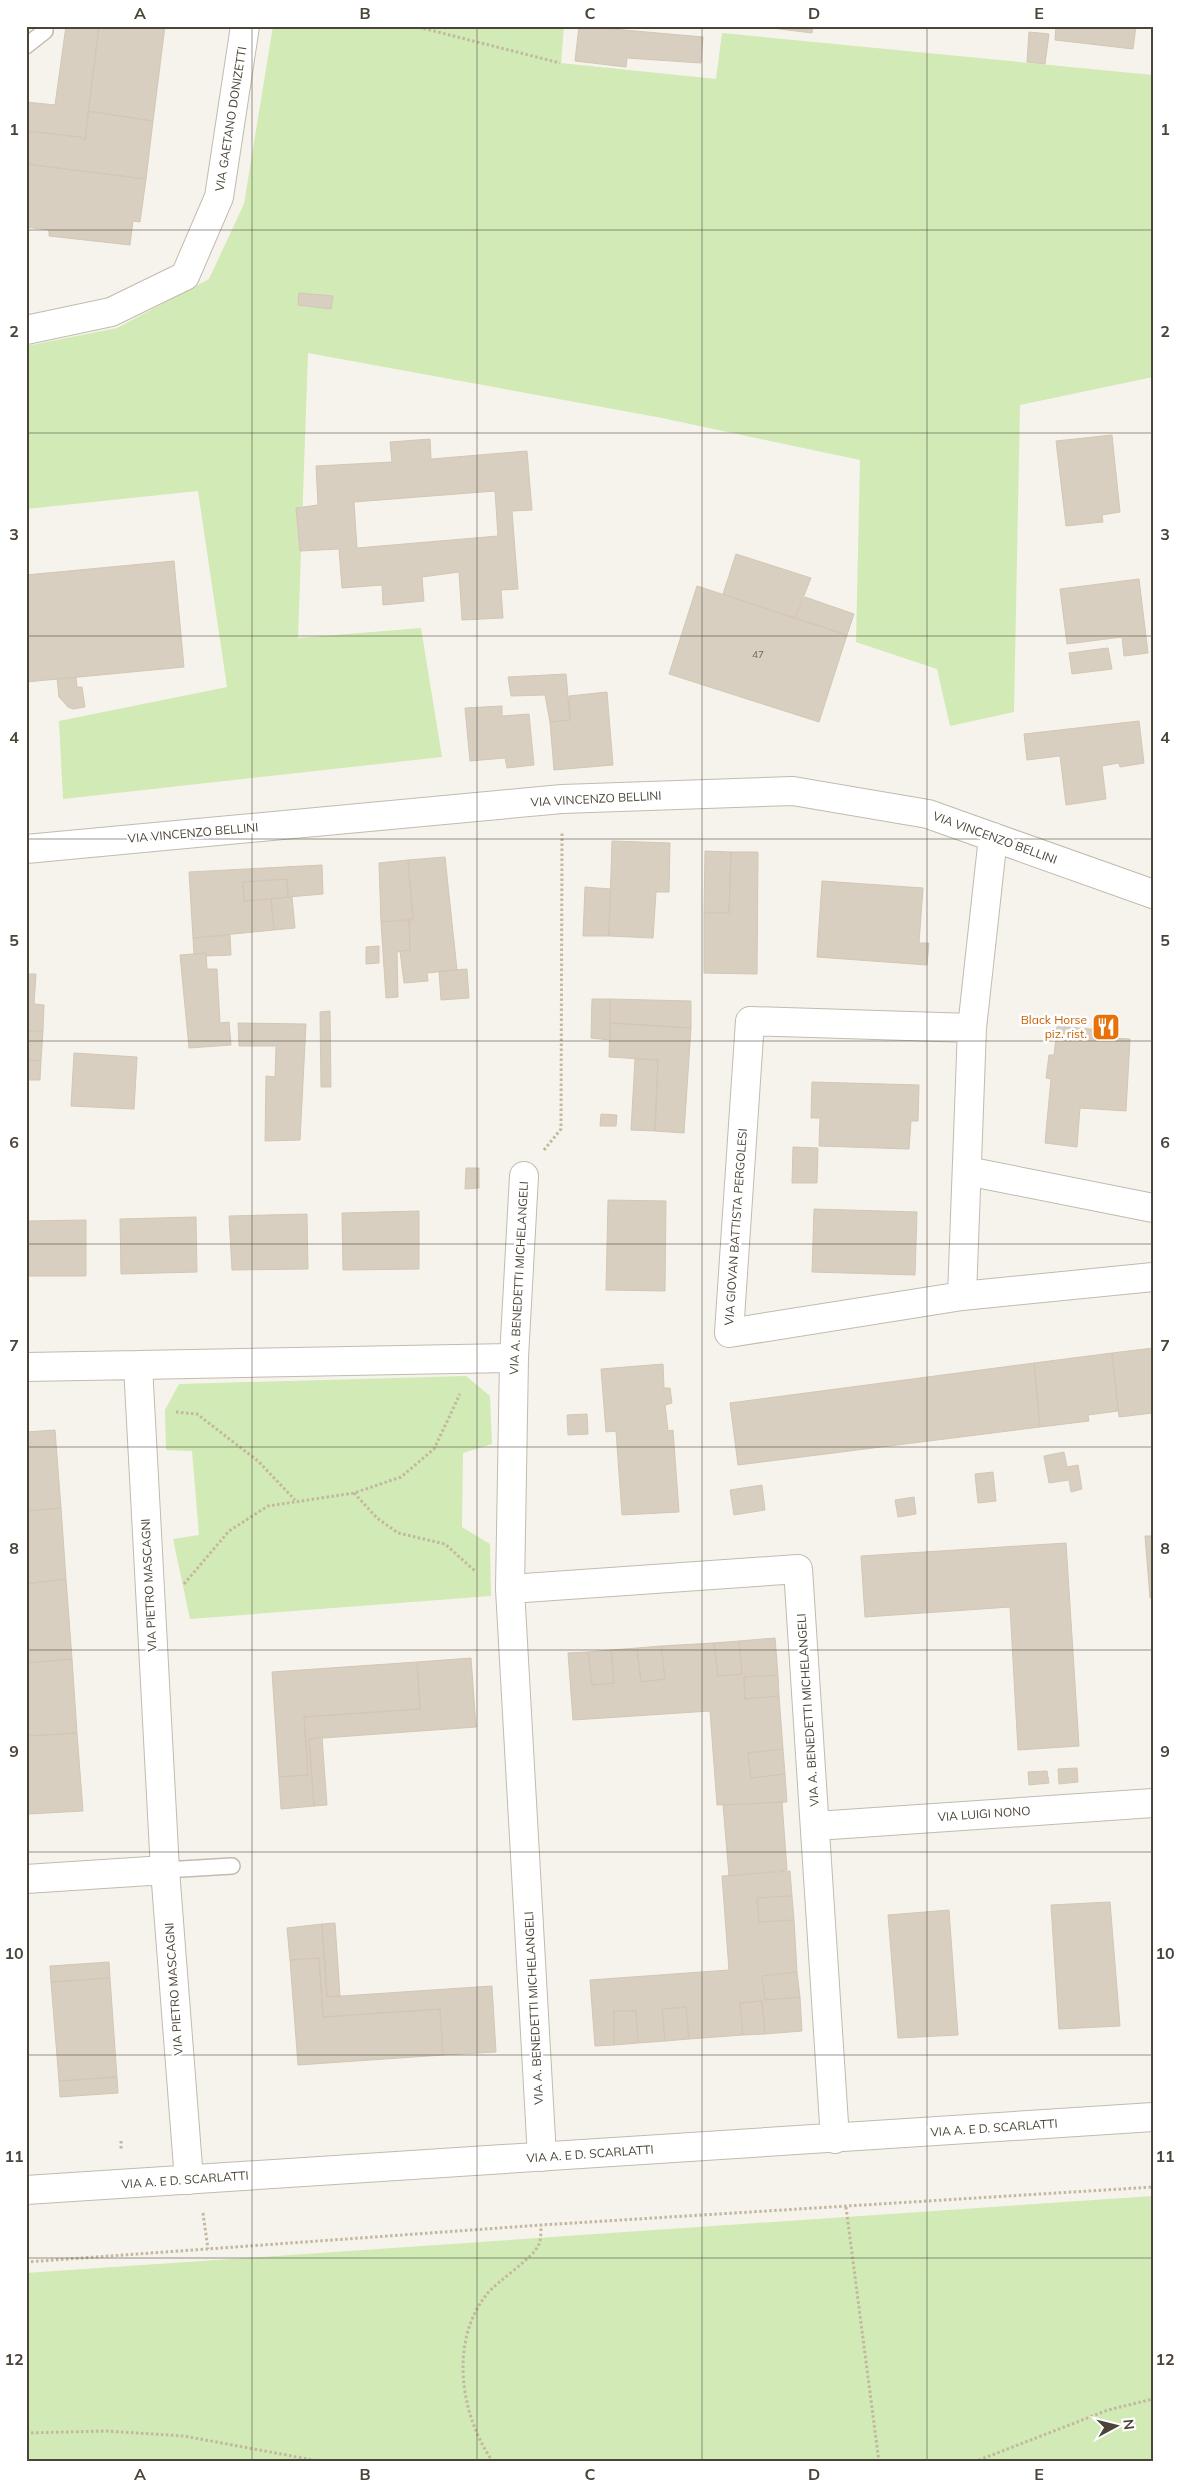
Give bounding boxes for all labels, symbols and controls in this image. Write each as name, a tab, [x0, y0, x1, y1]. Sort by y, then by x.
text: A	[134, 3, 146, 23]
text: B	[359, 3, 371, 23]
text: C	[585, 3, 596, 23]
text: D	[808, 3, 820, 23]
text: E	[1034, 3, 1044, 23]
street label: VIA GAETANO DONIZETTI	[212, 45, 249, 192]
text: 1	[9, 119, 19, 139]
text: 1	[1160, 119, 1170, 139]
text: 2	[9, 321, 19, 341]
text: 2	[1160, 321, 1170, 341]
text: 3	[9, 524, 19, 544]
text: 3	[1160, 524, 1170, 544]
house number: 47	[752, 648, 764, 661]
text: 4	[9, 727, 19, 747]
text: 4	[1160, 727, 1170, 747]
street label: VIA VINCENZO BELLINI	[530, 788, 662, 809]
street label: VIA VINCENZO BELLINI	[931, 808, 1059, 867]
street label: VIA VINCENZO BELLINI	[127, 819, 259, 846]
text: 5	[9, 930, 19, 950]
text: 5	[1160, 930, 1170, 950]
place label: Black Horse piz. rist.	[1021, 1012, 1087, 1041]
restaurant icon: Black Horse piz. rist.	[1091, 1012, 1121, 1042]
street label: VIA GIOVAN BATTISTA PERGOLESI	[721, 1128, 750, 1326]
text: 6	[9, 1132, 19, 1152]
text: 6	[1160, 1132, 1170, 1152]
street label: VIA A. BENEDETTI MICHELANGELI	[506, 1181, 531, 1375]
text: 7	[9, 1335, 19, 1355]
text: 7	[1160, 1335, 1170, 1355]
street label: VIA PIETRO MASCAGNI	[138, 1518, 159, 1652]
text: 8	[9, 1538, 19, 1558]
text: 8	[1160, 1538, 1170, 1558]
street label: VIA A. BENEDETTI MICHELANGELI	[793, 1613, 822, 1807]
text: 9	[9, 1741, 19, 1761]
text: 9	[1160, 1741, 1170, 1761]
street label: VIA LUIGI NONO	[937, 1803, 1031, 1824]
street label: VIA A. BENEDETTI MICHELANGELI	[521, 1911, 546, 2105]
street label: VIA PIETRO MASCAGNI	[161, 1922, 186, 2056]
text: 10	[4, 1943, 24, 1963]
text: 10	[1155, 1943, 1175, 1963]
street label: VIA A. E D. SCARLATTI	[930, 2116, 1058, 2139]
street label: VIA A. E D. SCARLATTI	[526, 2142, 654, 2165]
text: 11	[4, 2146, 24, 2166]
text: 11	[1155, 2146, 1175, 2166]
street label: VIA A. E D. SCARLATTI	[121, 2168, 249, 2191]
text: 12	[4, 2349, 24, 2369]
text: 12	[1155, 2349, 1175, 2369]
north arrow	[1092, 2400, 1142, 2450]
text: N	[1119, 2418, 1138, 2431]
text: A	[134, 2464, 146, 2484]
text: B	[359, 2464, 371, 2484]
text: C	[585, 2464, 596, 2484]
text: D	[808, 2464, 820, 2484]
text: E	[1034, 2464, 1044, 2484]

